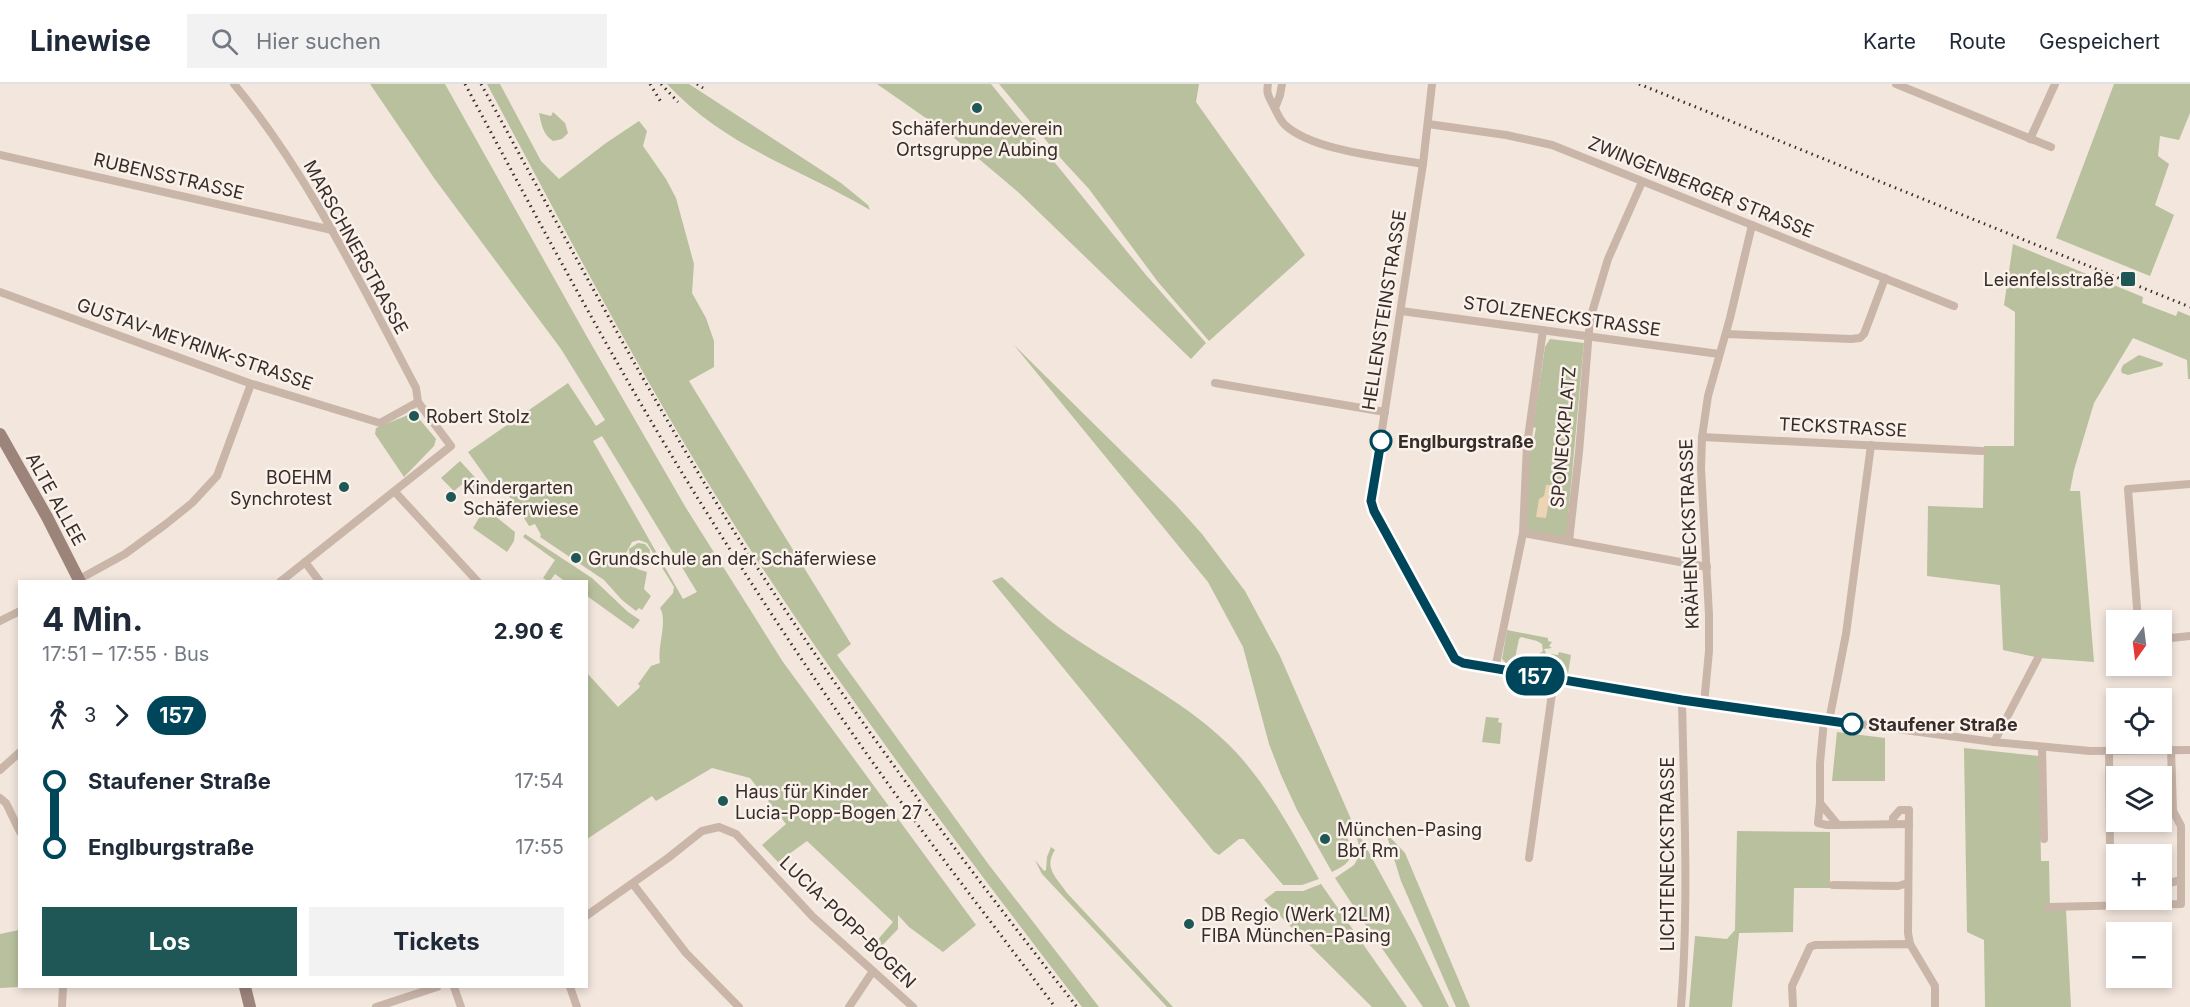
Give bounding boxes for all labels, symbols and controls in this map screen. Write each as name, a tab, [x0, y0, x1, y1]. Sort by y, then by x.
search box	[187, 14, 607, 68]
text: Linewise	[30, 24, 151, 58]
icon: search	[208, 25, 241, 58]
text: Hier suchen	[256, 28, 381, 54]
text: Karte	[1863, 29, 1916, 54]
text: Route	[1949, 29, 2006, 54]
text: Gespeichert	[2039, 29, 2160, 54]
marker: Schäferhundeverein Ortsgruppe Aubing	[970, 101, 984, 115]
place label: Schäferhundeverein Ortsgruppe Aubing	[891, 118, 1063, 160]
street label: ZWINGENBERGER STRASSE	[1585, 132, 1817, 242]
street label: RUBENSSTRASSE	[92, 148, 246, 204]
street label: MARSCHNERSTRASSE	[299, 156, 413, 338]
street label: HELLENSTEINSTRASSE	[1358, 208, 1410, 412]
place label: Leienfelsstraße	[1983, 269, 2114, 290]
marker: Leienfelsstraße	[2119, 270, 2137, 288]
street label: STOLZENECKSTRASSE	[1462, 292, 1662, 340]
street label: GUSTAV-MEYRINK-STRASSE	[74, 294, 316, 394]
street label: SPONECKPLATZ	[1546, 365, 1580, 509]
place label: Robert Stolz	[426, 406, 530, 427]
marker: Robert Stolz	[407, 409, 421, 423]
street label: TECKSTRASSE	[1778, 413, 1908, 441]
marker: Englburgstraße	[1370, 430, 1392, 452]
place label: Englburgstraße	[1398, 431, 1534, 452]
street label: KRÄHENECKSTRASSE	[1674, 438, 1703, 630]
street label: ALTE ALLEE	[22, 449, 90, 549]
place label: BOEHM Synchrotest	[230, 467, 332, 509]
place label: Kindergarten Schäferwiese	[463, 477, 579, 519]
marker: BOEHM Synchrotest	[337, 480, 351, 494]
marker: Kindergarten Schäferwiese	[444, 490, 458, 504]
place label: Grundschule an der Schäferwiese	[588, 548, 876, 569]
marker: Grundschule an der Schäferwiese	[569, 551, 583, 565]
text: 4 Min.	[42, 599, 143, 639]
north arrow	[2106, 610, 2172, 676]
map controls	[2106, 610, 2172, 988]
text: 2.90 €	[494, 618, 564, 644]
text: 17:51 – 17:55 · Bus	[42, 642, 209, 666]
line badge: 157	[1500, 656, 1570, 696]
text: 157	[1518, 664, 1552, 689]
button: locate	[2106, 688, 2172, 754]
icon: walk	[42, 699, 75, 732]
icon: forward	[105, 699, 138, 732]
text: 3	[84, 703, 96, 727]
text: 157	[159, 703, 194, 728]
marker: Staufener Straße	[1841, 713, 1863, 735]
place label: Staufener Straße	[1868, 714, 2018, 735]
street label: LICHTENECKSTRASSE	[1657, 757, 1678, 951]
button: layers	[2106, 766, 2172, 832]
text: Staufener Straße	[88, 768, 271, 794]
text: 17:54	[514, 769, 564, 793]
place label: Haus für Kinder Lucia-Popp-Bogen 27	[735, 781, 922, 823]
marker: Haus für Kinder Lucia-Popp-Bogen 27	[716, 794, 730, 808]
place label: München-Pasing Bbf Rm	[1337, 819, 1482, 861]
marker: München-Pasing Bbf Rm	[1318, 832, 1332, 846]
text: Englburgstraße	[88, 834, 254, 860]
text: 17:55	[515, 835, 564, 859]
button: +	[2106, 844, 2172, 910]
street label: LUCIA-POPP-BOGEN	[776, 852, 920, 992]
place label: DB Regio (Werk 12LM) FIBA München-Pasing	[1201, 904, 1391, 946]
button: Los	[42, 907, 297, 976]
button: Tickets	[309, 907, 564, 976]
marker: DB Regio (Werk 12LM) FIBA München-Pasing	[1182, 917, 1196, 931]
button: −	[2106, 922, 2172, 988]

